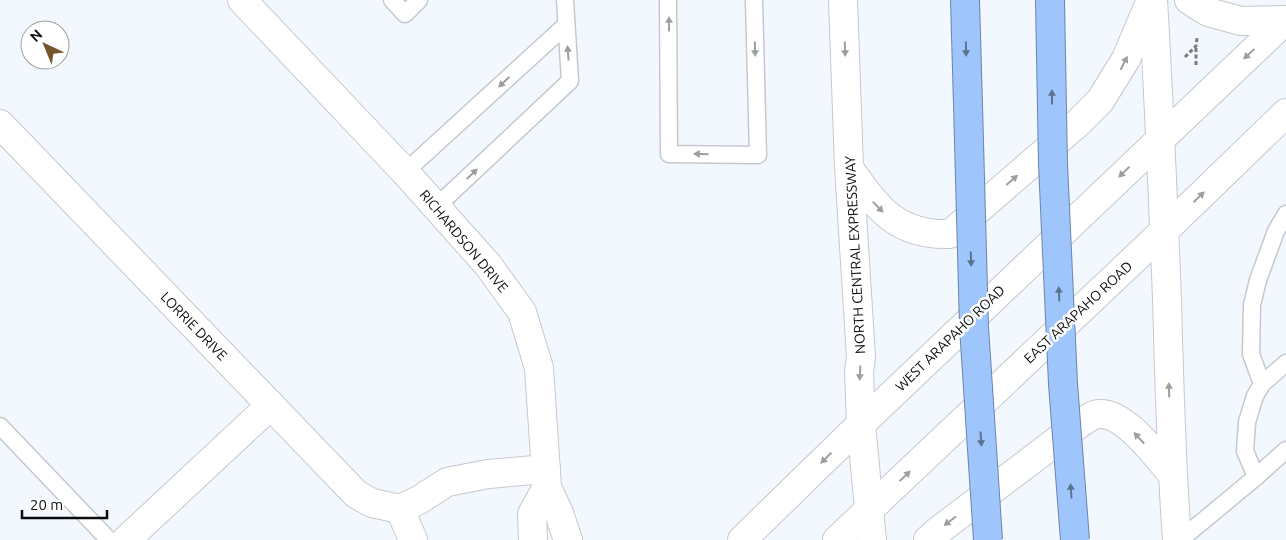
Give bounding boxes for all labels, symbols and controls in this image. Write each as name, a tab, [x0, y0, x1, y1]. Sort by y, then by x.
one-way arrow	[664, 16, 672, 32]
north arrow	[20, 20, 70, 70]
text: N	[27, 26, 45, 45]
one-way arrow	[751, 41, 759, 57]
one-way arrow	[841, 41, 849, 57]
one-way arrow	[963, 41, 971, 57]
one-way arrow	[563, 45, 571, 61]
one-way arrow	[1244, 48, 1256, 60]
one-way arrow	[1120, 56, 1128, 70]
one-way arrow	[499, 76, 511, 88]
one-way arrow	[1048, 89, 1056, 105]
one-way arrow	[693, 150, 709, 158]
street label: NORTH CENTRAL EXPRESSWAY	[842, 156, 868, 354]
one-way arrow	[1119, 166, 1131, 178]
one-way arrow	[465, 168, 477, 180]
one-way arrow	[1006, 174, 1019, 185]
street label: RICHARDSON DRIVE	[416, 187, 512, 296]
one-way arrow	[1193, 191, 1205, 203]
one-way arrow	[872, 200, 884, 212]
one-way arrow	[968, 251, 976, 267]
street label: EAST ARAPAHO ROAD	[1021, 258, 1136, 366]
street label: WEST ARAPAHO ROAD	[892, 282, 1008, 394]
one-way arrow	[1055, 286, 1063, 302]
street label: LORRIE DRIVE	[157, 289, 231, 364]
one-way arrow	[855, 365, 863, 381]
one-way arrow	[1165, 382, 1173, 398]
one-way arrow	[977, 431, 985, 447]
one-way arrow	[1133, 432, 1145, 444]
one-way arrow	[820, 452, 832, 464]
one-way arrow	[898, 470, 910, 482]
one-way arrow	[1067, 483, 1075, 499]
scale bar	[22, 488, 108, 520]
text: 20 m	[30, 496, 63, 513]
one-way arrow	[943, 516, 957, 526]

